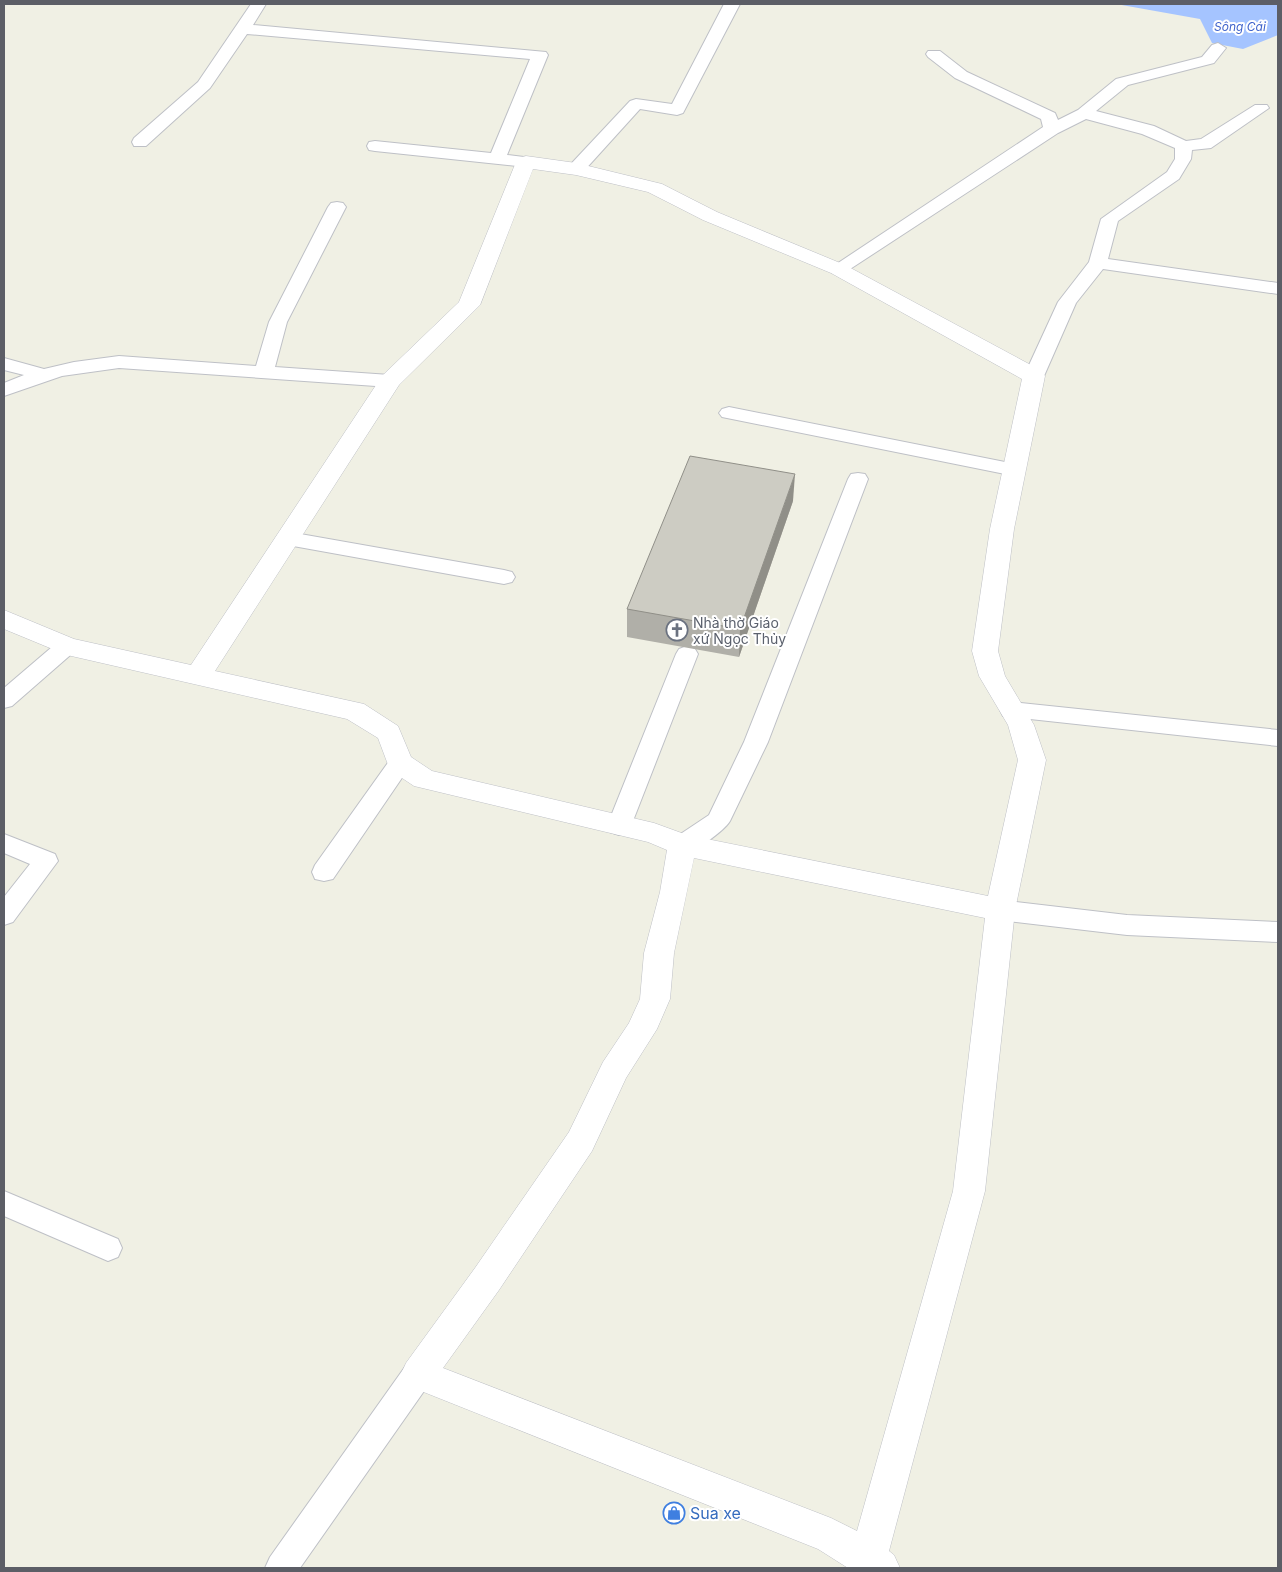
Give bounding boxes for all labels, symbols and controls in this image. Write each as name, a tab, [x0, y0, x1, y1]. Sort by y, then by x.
water label: Sông Cái	[1214, 19, 1267, 34]
place label: Nhà thờ Giáo xứ Ngọc Thủy	[693, 614, 786, 647]
church icon: Nhà thờ Giáo xứ Ngọc Thủy	[665, 618, 689, 642]
shop icon: Sua xe	[662, 1501, 686, 1525]
place label: Sua xe	[690, 1503, 741, 1523]

